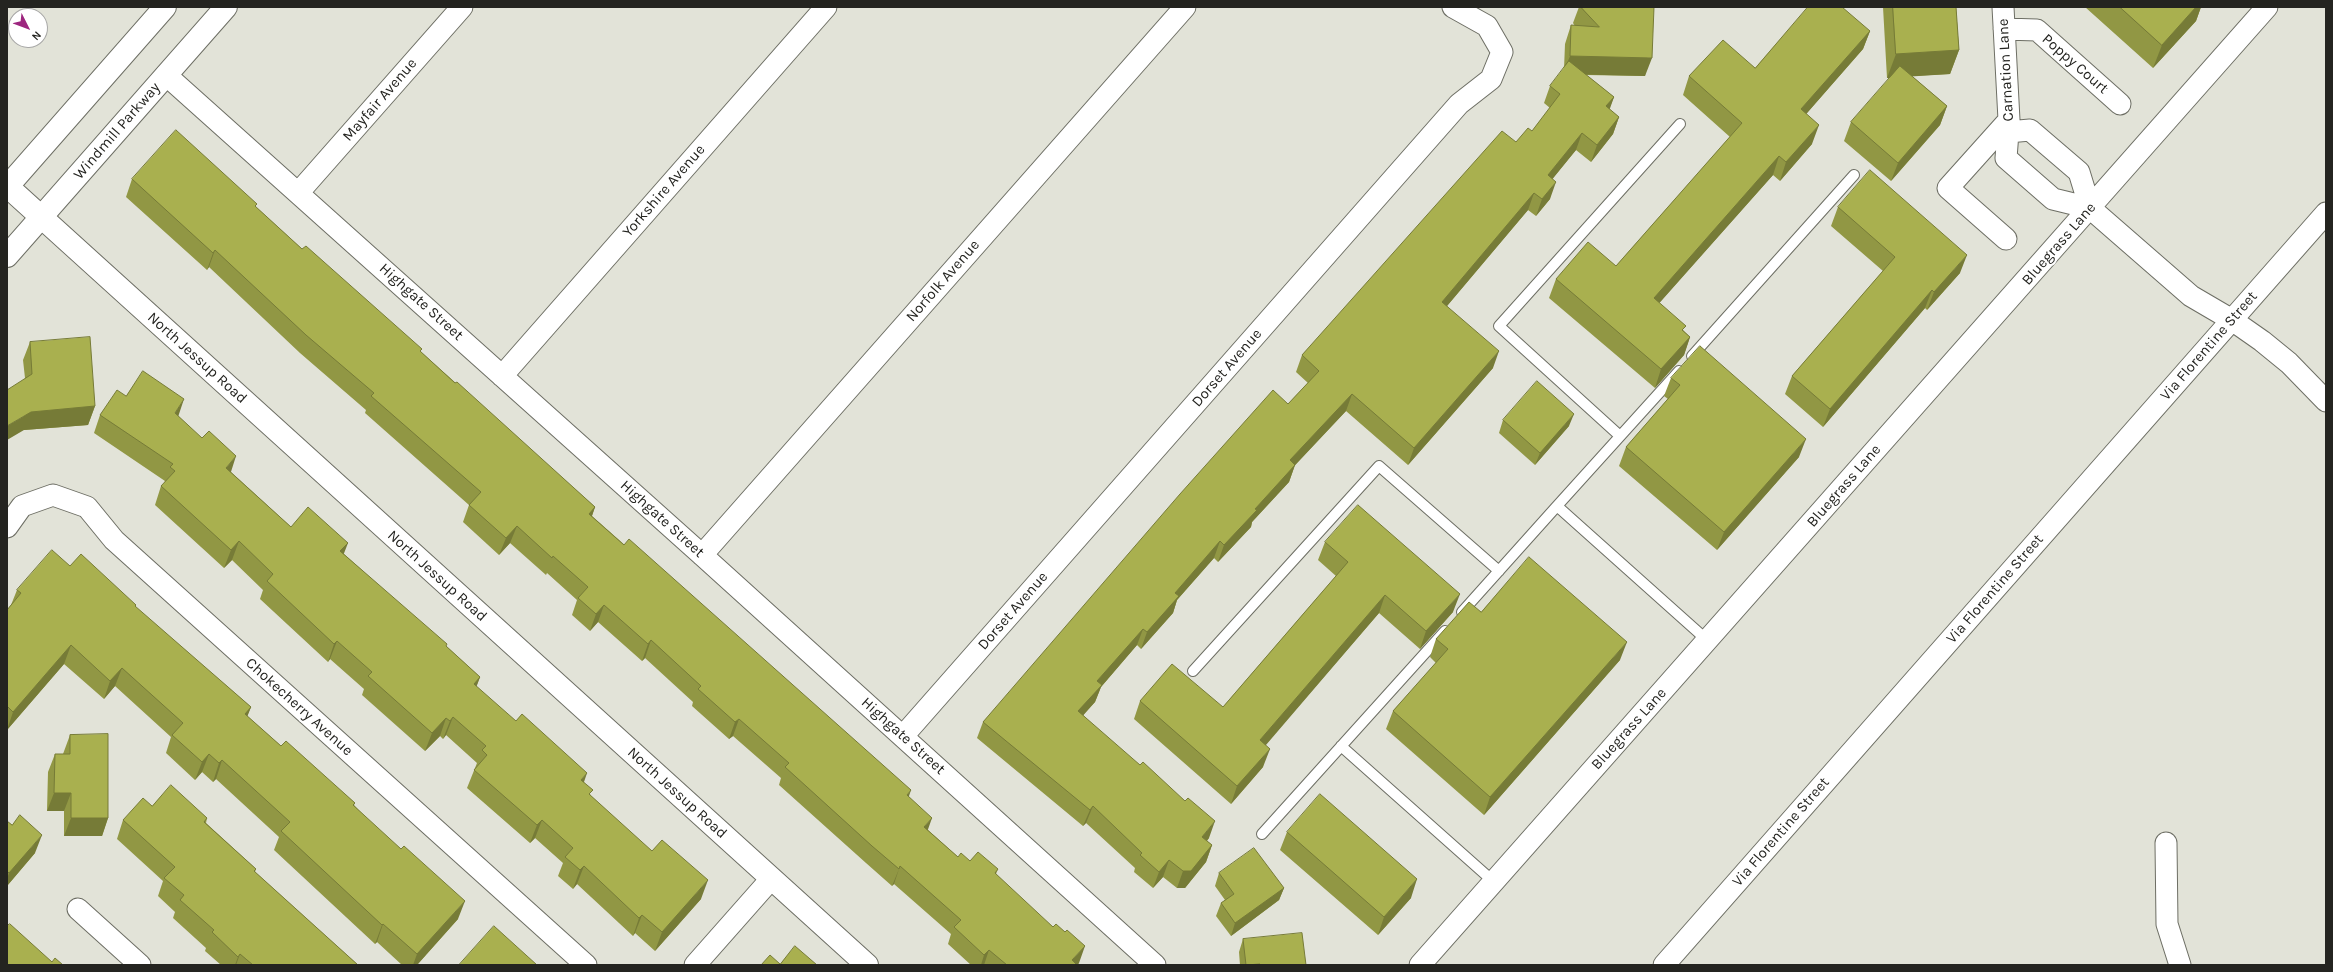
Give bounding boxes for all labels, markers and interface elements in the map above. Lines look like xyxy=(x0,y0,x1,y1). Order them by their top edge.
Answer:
north arrow xyxy=(8,8,48,48)
street label: Carnation Lane xyxy=(1994,18,2018,122)
text: N xyxy=(29,28,44,43)
street label: Poppy Court xyxy=(2038,30,2112,98)
street label: Mayfair Avenue xyxy=(339,55,421,145)
street label: Windmill Parkway xyxy=(70,79,164,183)
street label: Yorkshire Avenue xyxy=(619,141,709,241)
street label: Bluegrass Lane xyxy=(2018,199,2100,289)
street label: Norfolk Avenue xyxy=(902,236,984,326)
street label: Highgate Street xyxy=(375,260,467,344)
street label: Via Florentine Street xyxy=(2157,288,2261,404)
street label: North Jessup Road xyxy=(144,309,250,407)
street label: Dorset Avenue xyxy=(1188,325,1266,411)
street label: Bluegrass Lane xyxy=(1803,441,1885,531)
street label: Highgate Street xyxy=(616,477,708,561)
street label: North Jessup Road xyxy=(384,527,490,625)
street label: Via Florentine Street xyxy=(1943,531,2047,647)
street label: Dorset Avenue xyxy=(974,568,1052,654)
street label: Chokecherry Avenue xyxy=(242,654,356,760)
street label: Bluegrass Lane xyxy=(1588,684,1670,774)
street label: Highgate Street xyxy=(857,694,949,778)
street label: North Jessup Road xyxy=(624,744,730,842)
street label: Via Florentine Street xyxy=(1729,774,1833,890)

